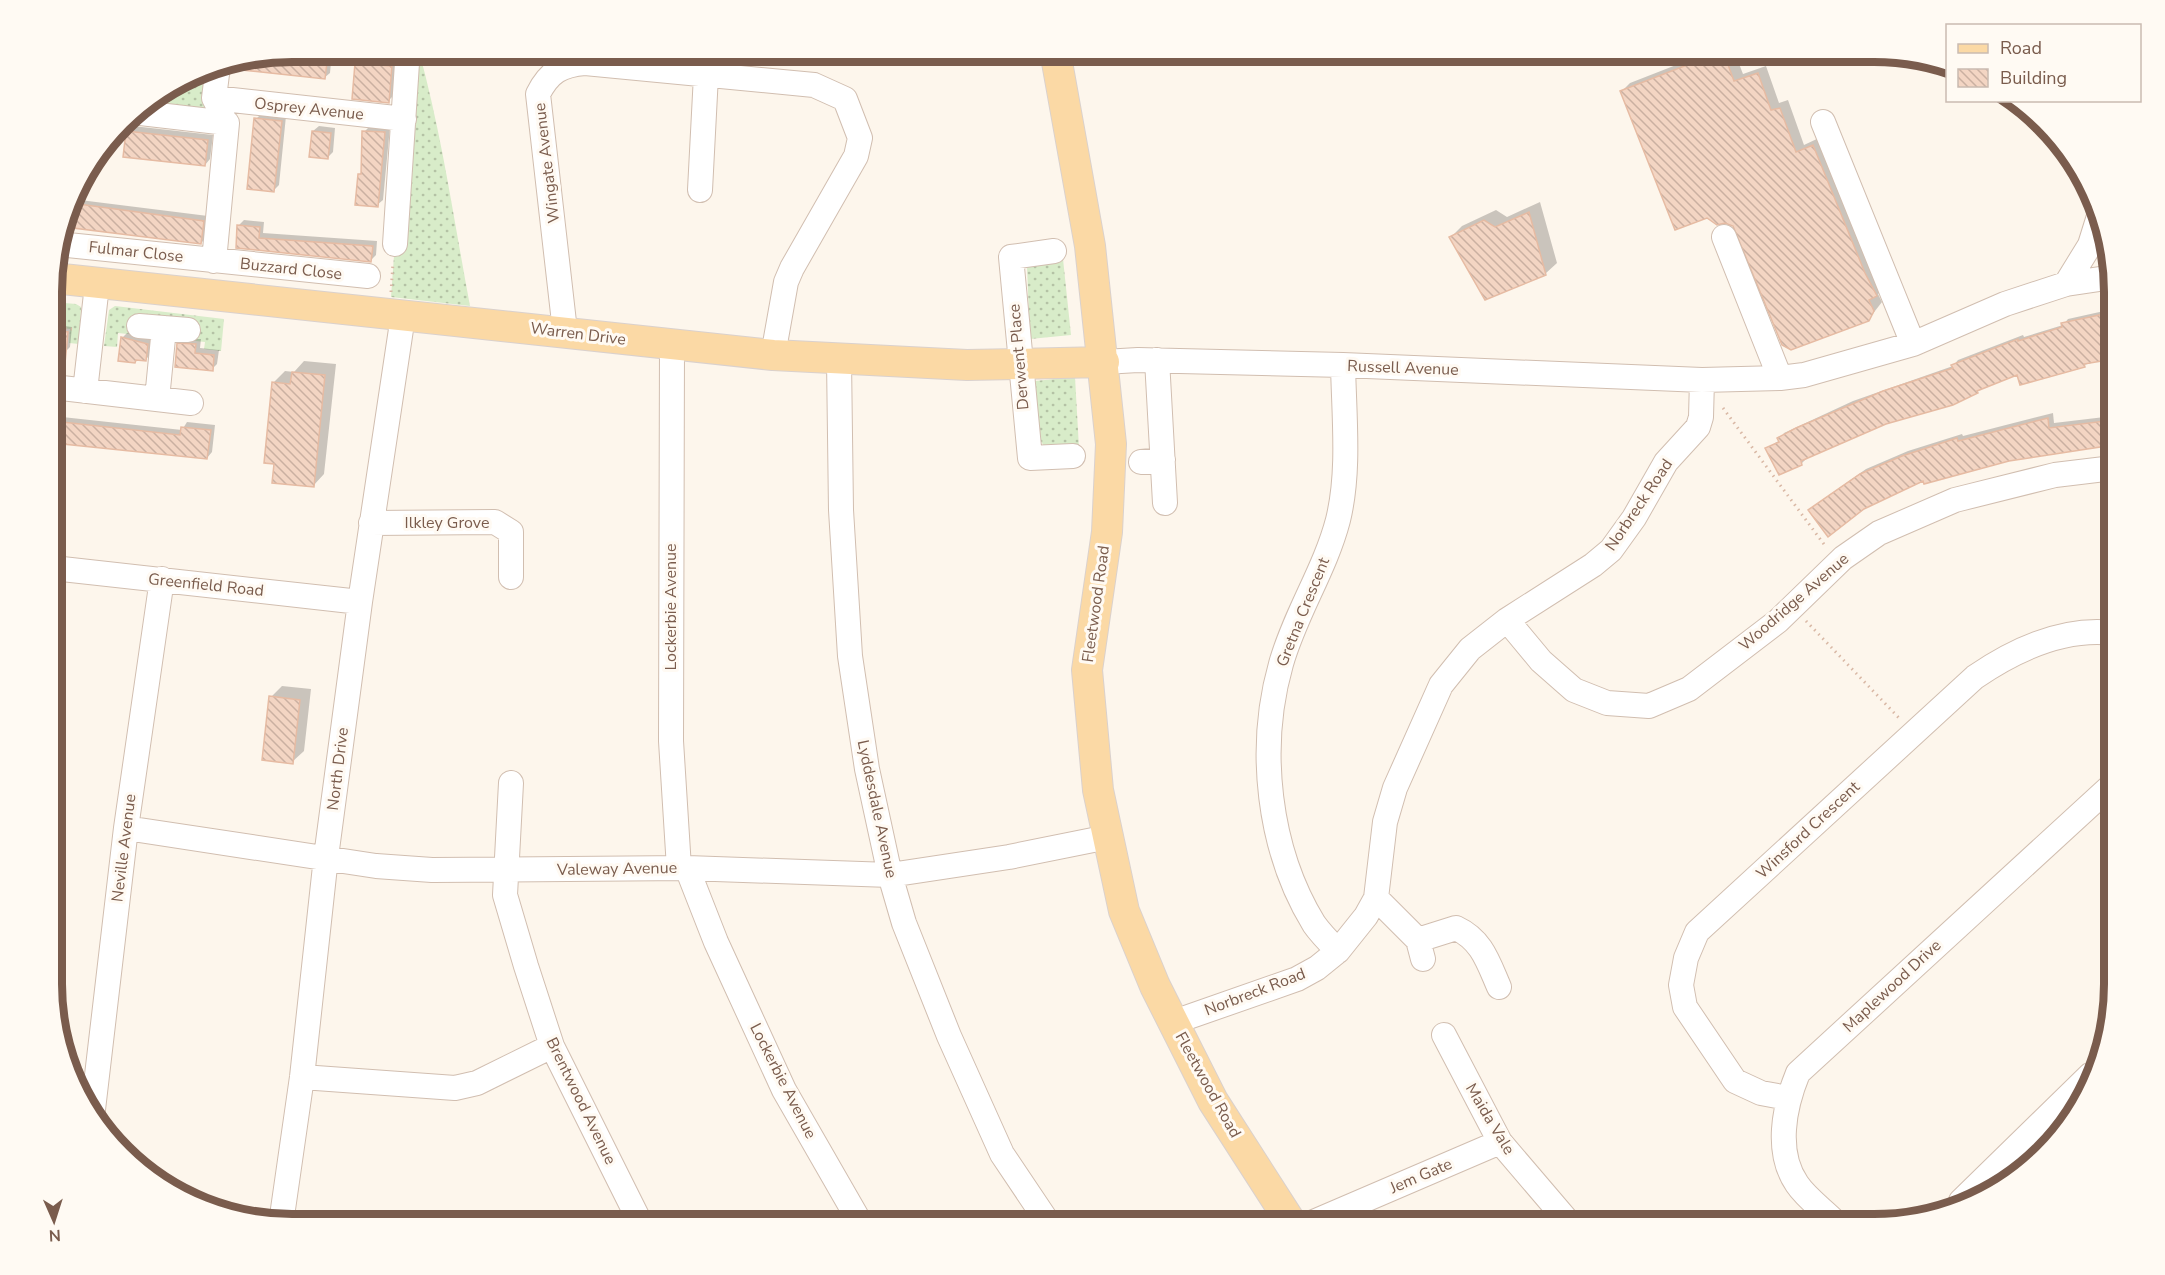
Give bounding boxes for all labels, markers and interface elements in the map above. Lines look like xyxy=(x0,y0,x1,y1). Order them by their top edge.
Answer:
legend xyxy=(1946,24,2141,102)
text: Road xyxy=(2000,36,2042,60)
text: Building xyxy=(2000,66,2067,90)
street label: Osprey Avenue xyxy=(253,92,365,126)
street label: Wingate Avenue xyxy=(529,102,565,224)
street label: Fulmar Close xyxy=(88,236,184,268)
street label: Buzzard Close xyxy=(239,253,343,285)
street label: Derwent Place xyxy=(1003,303,1035,411)
street label: Warren Drive xyxy=(529,317,627,351)
street label: Russell Avenue xyxy=(1347,355,1459,381)
street label: Norbreck Road xyxy=(1600,455,1678,555)
street label: Ilkley Grove xyxy=(405,512,489,534)
street label: Lockerbie Avenue xyxy=(660,543,682,671)
street label: Fleetwood Road xyxy=(1077,544,1115,664)
street label: Woodridge Avenue xyxy=(1734,548,1854,656)
street label: Gretna Crescent xyxy=(1271,554,1335,670)
street label: Greenfield Road xyxy=(147,568,265,602)
street label: North Drive xyxy=(322,726,354,812)
street label: Lyddesdale Avenue xyxy=(852,738,902,880)
street label: Winsford Crescent xyxy=(1751,776,1865,884)
street label: Neville Avenue xyxy=(106,793,142,903)
street label: Valeway Avenue xyxy=(556,857,677,881)
street label: Maplewood Drive xyxy=(1838,935,1946,1037)
street label: Norbreck Road xyxy=(1201,963,1309,1021)
street label: Lockerbie Avenue xyxy=(744,1019,822,1143)
street label: Fleetwood Road xyxy=(1170,1028,1246,1142)
street label: Brentwood Avenue xyxy=(541,1034,621,1168)
street label: Maida Vale xyxy=(1460,1079,1520,1159)
street label: Jem Gate xyxy=(1386,1153,1456,1199)
north arrow xyxy=(24,1191,84,1251)
text: N xyxy=(48,1224,61,1246)

